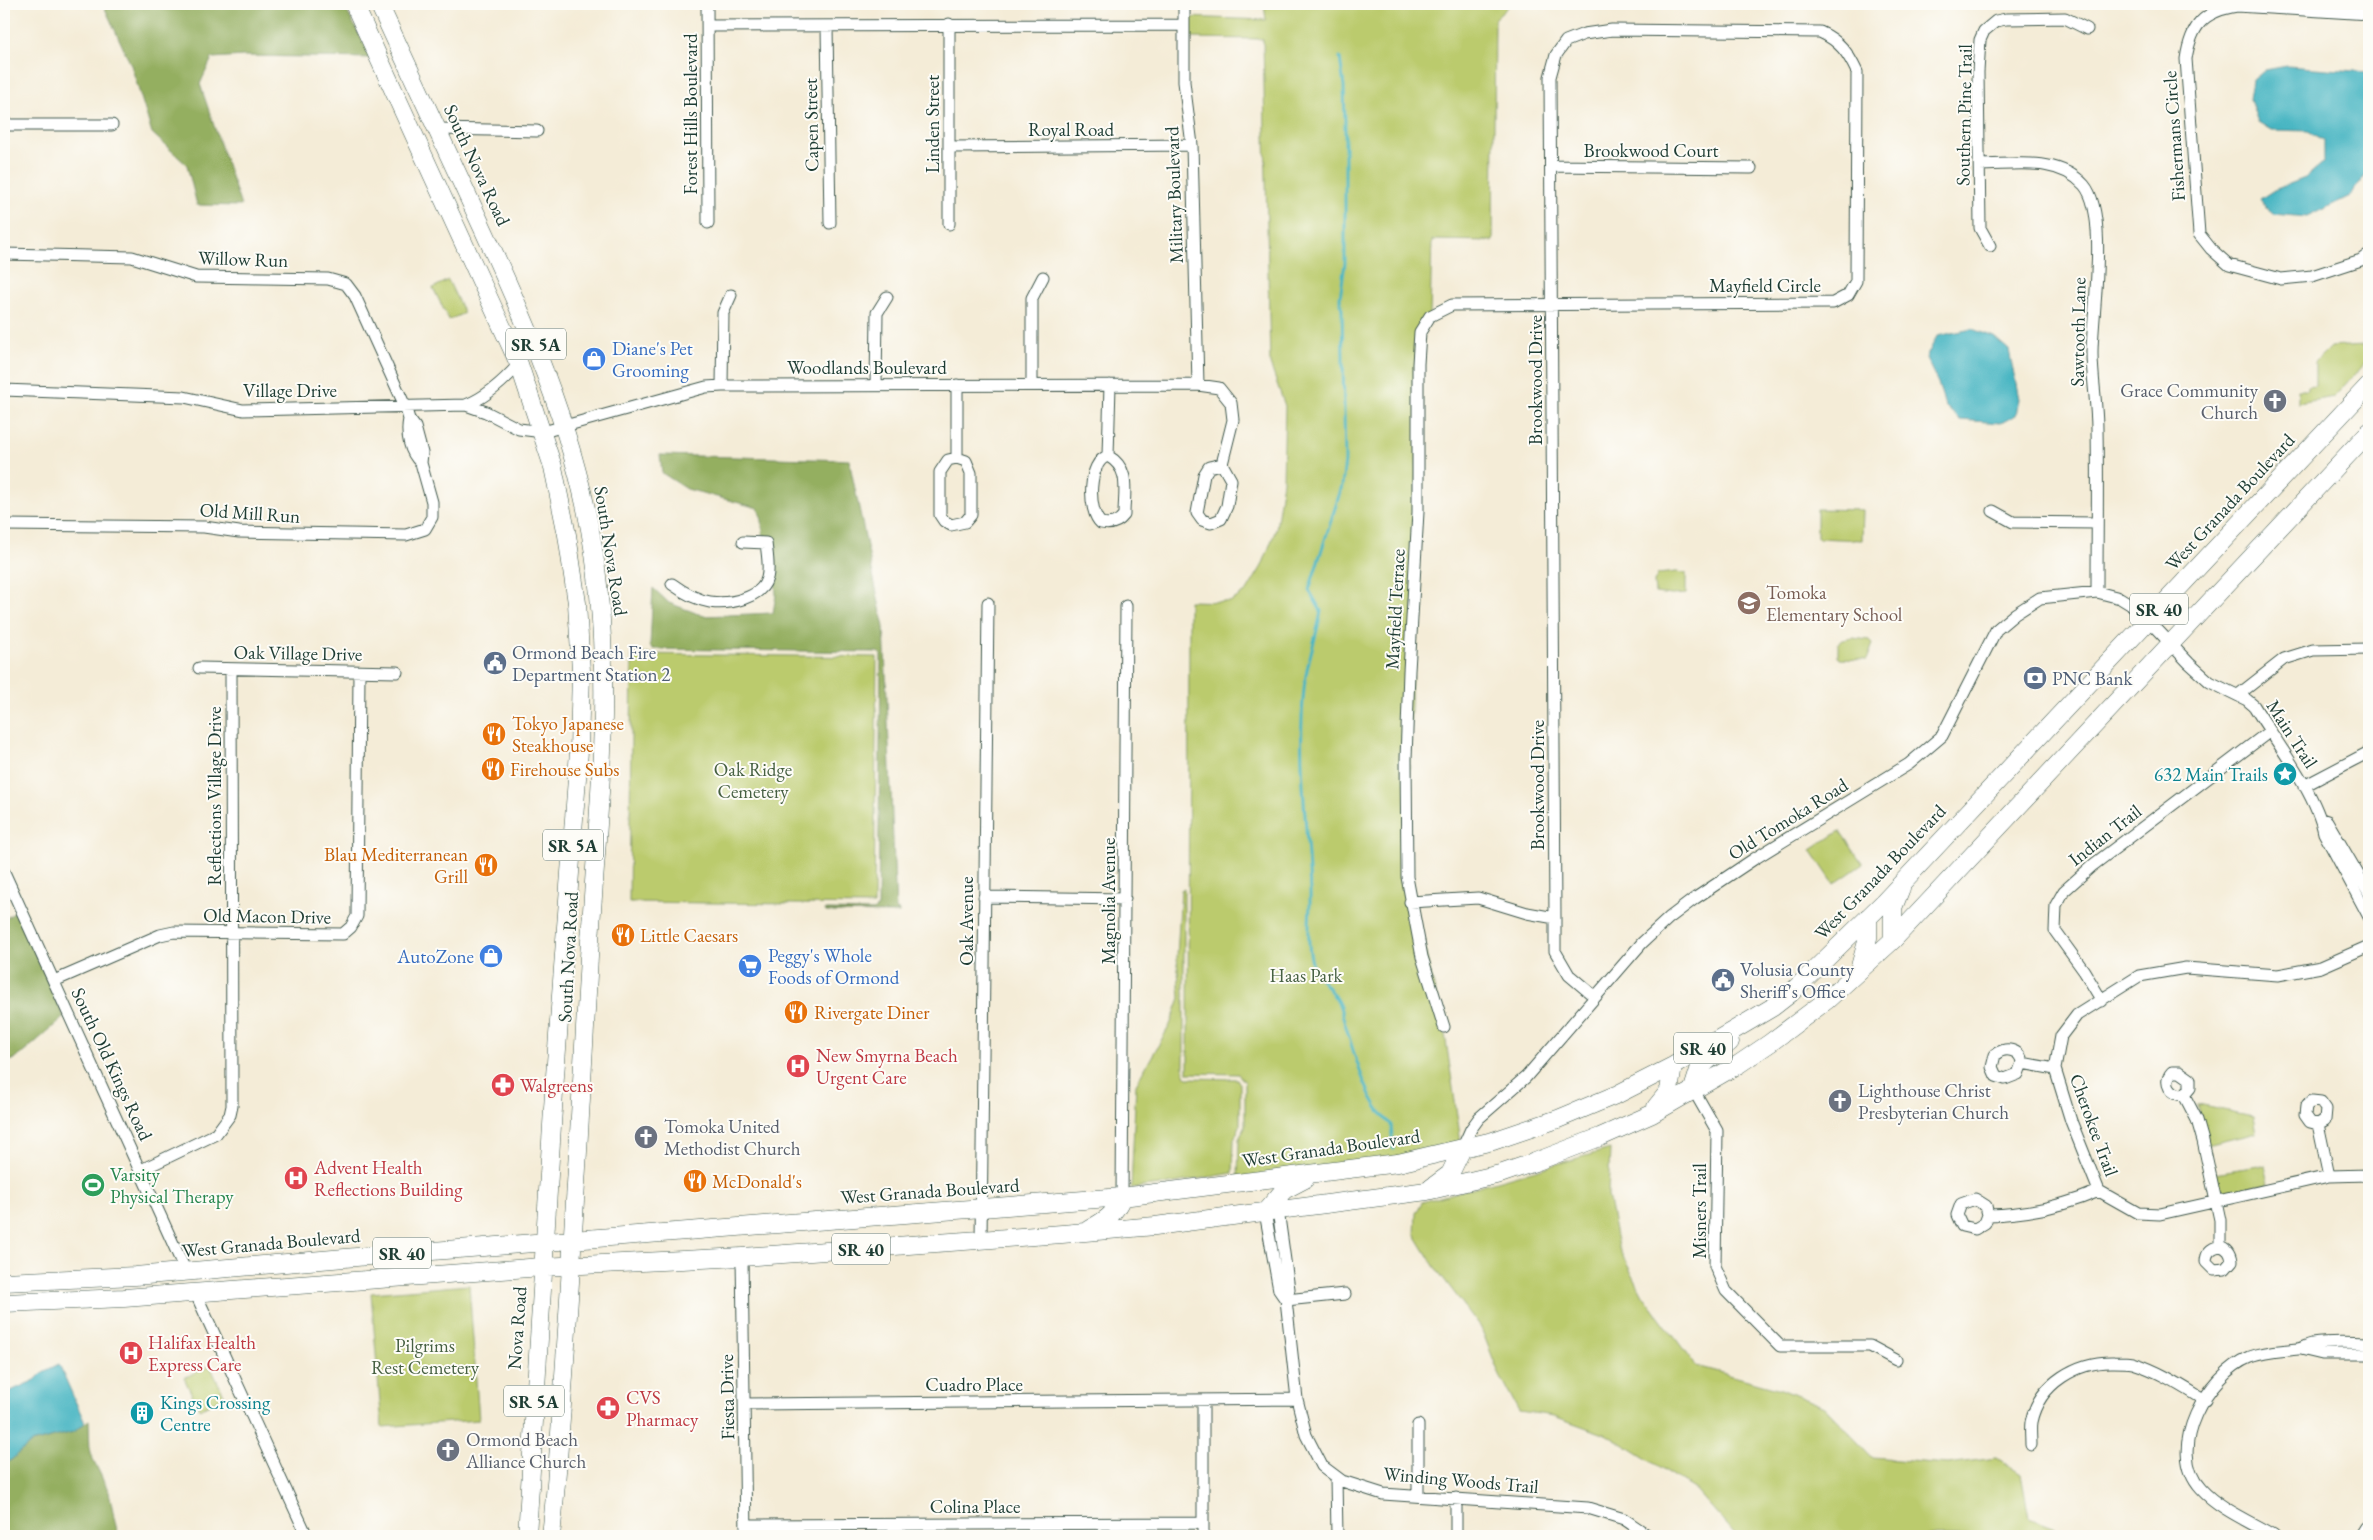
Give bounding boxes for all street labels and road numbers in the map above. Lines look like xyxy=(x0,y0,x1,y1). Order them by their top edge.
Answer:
street label: Forest Hills Boulevard xyxy=(678,33,703,195)
street label: Southern Pine Trail xyxy=(1950,43,1978,186)
street label: Fishermans Circle xyxy=(2157,70,2191,202)
street label: Linden Street xyxy=(920,75,945,173)
street label: Capen Street xyxy=(798,78,824,172)
street label: South Nova Road xyxy=(438,100,516,230)
street label: Royal Road xyxy=(1028,117,1114,142)
street label: Military Boulevard xyxy=(1159,126,1189,264)
street label: Brookwood Court xyxy=(1584,138,1718,163)
street label: Willow Run xyxy=(197,245,289,273)
street label: Mayfield Circle xyxy=(1709,273,1821,298)
street label: Sawtooth Lane xyxy=(2065,277,2091,387)
street label: Brookwood Drive xyxy=(1523,315,1548,445)
road number: SR 5A xyxy=(506,328,566,359)
street label: Woodlands Boulevard xyxy=(787,355,947,380)
street label: Village Drive xyxy=(243,378,337,403)
street label: West Granada Boulevard xyxy=(2160,428,2301,576)
street label: South Nova Road xyxy=(588,484,634,618)
street label: Old Mill Run xyxy=(199,497,301,529)
street label: Mayfield Terrace xyxy=(1379,548,1411,670)
road number: SR 40 xyxy=(2130,594,2188,624)
street label: Oak Village Drive xyxy=(233,639,363,667)
street label: Main Trail xyxy=(2261,695,2324,773)
street label: Reflections Village Drive xyxy=(202,706,227,886)
street label: Brookwood Drive xyxy=(1525,720,1550,850)
street label: Old Tomoka Road xyxy=(1723,772,1853,866)
street label: Indian Trail xyxy=(2063,798,2147,871)
street label: West Granada Boulevard xyxy=(1809,799,1952,945)
road number: SR 5A xyxy=(543,830,603,860)
street label: Magnolia Avenue xyxy=(1096,838,1121,964)
street label: Oak Avenue xyxy=(954,876,979,966)
street label: South Nova Road xyxy=(552,890,584,1023)
street label: Old Macon Drive xyxy=(203,902,331,930)
street label: South Old Kings Road xyxy=(66,984,159,1145)
road number: SR 40 xyxy=(1674,1032,1732,1064)
street label: Cherokee Trail xyxy=(2064,1070,2124,1180)
street label: West Granada Boulevard xyxy=(1240,1123,1422,1173)
street label: Misners Trail xyxy=(1687,1163,1712,1259)
street label: West Granada Boulevard xyxy=(840,1172,1021,1210)
street label: West Granada Boulevard xyxy=(181,1223,362,1263)
road number: SR 40 xyxy=(832,1234,890,1264)
road number: SR 40 xyxy=(373,1238,431,1268)
street label: Nova Road xyxy=(502,1285,532,1370)
street label: Fiesta Drive xyxy=(714,1354,740,1440)
street label: Cuadro Place xyxy=(925,1372,1023,1397)
road number: SR 5A xyxy=(504,1385,564,1416)
street label: Winding Woods Trail xyxy=(1382,1461,1540,1499)
street label: Colina Place xyxy=(930,1494,1020,1519)

